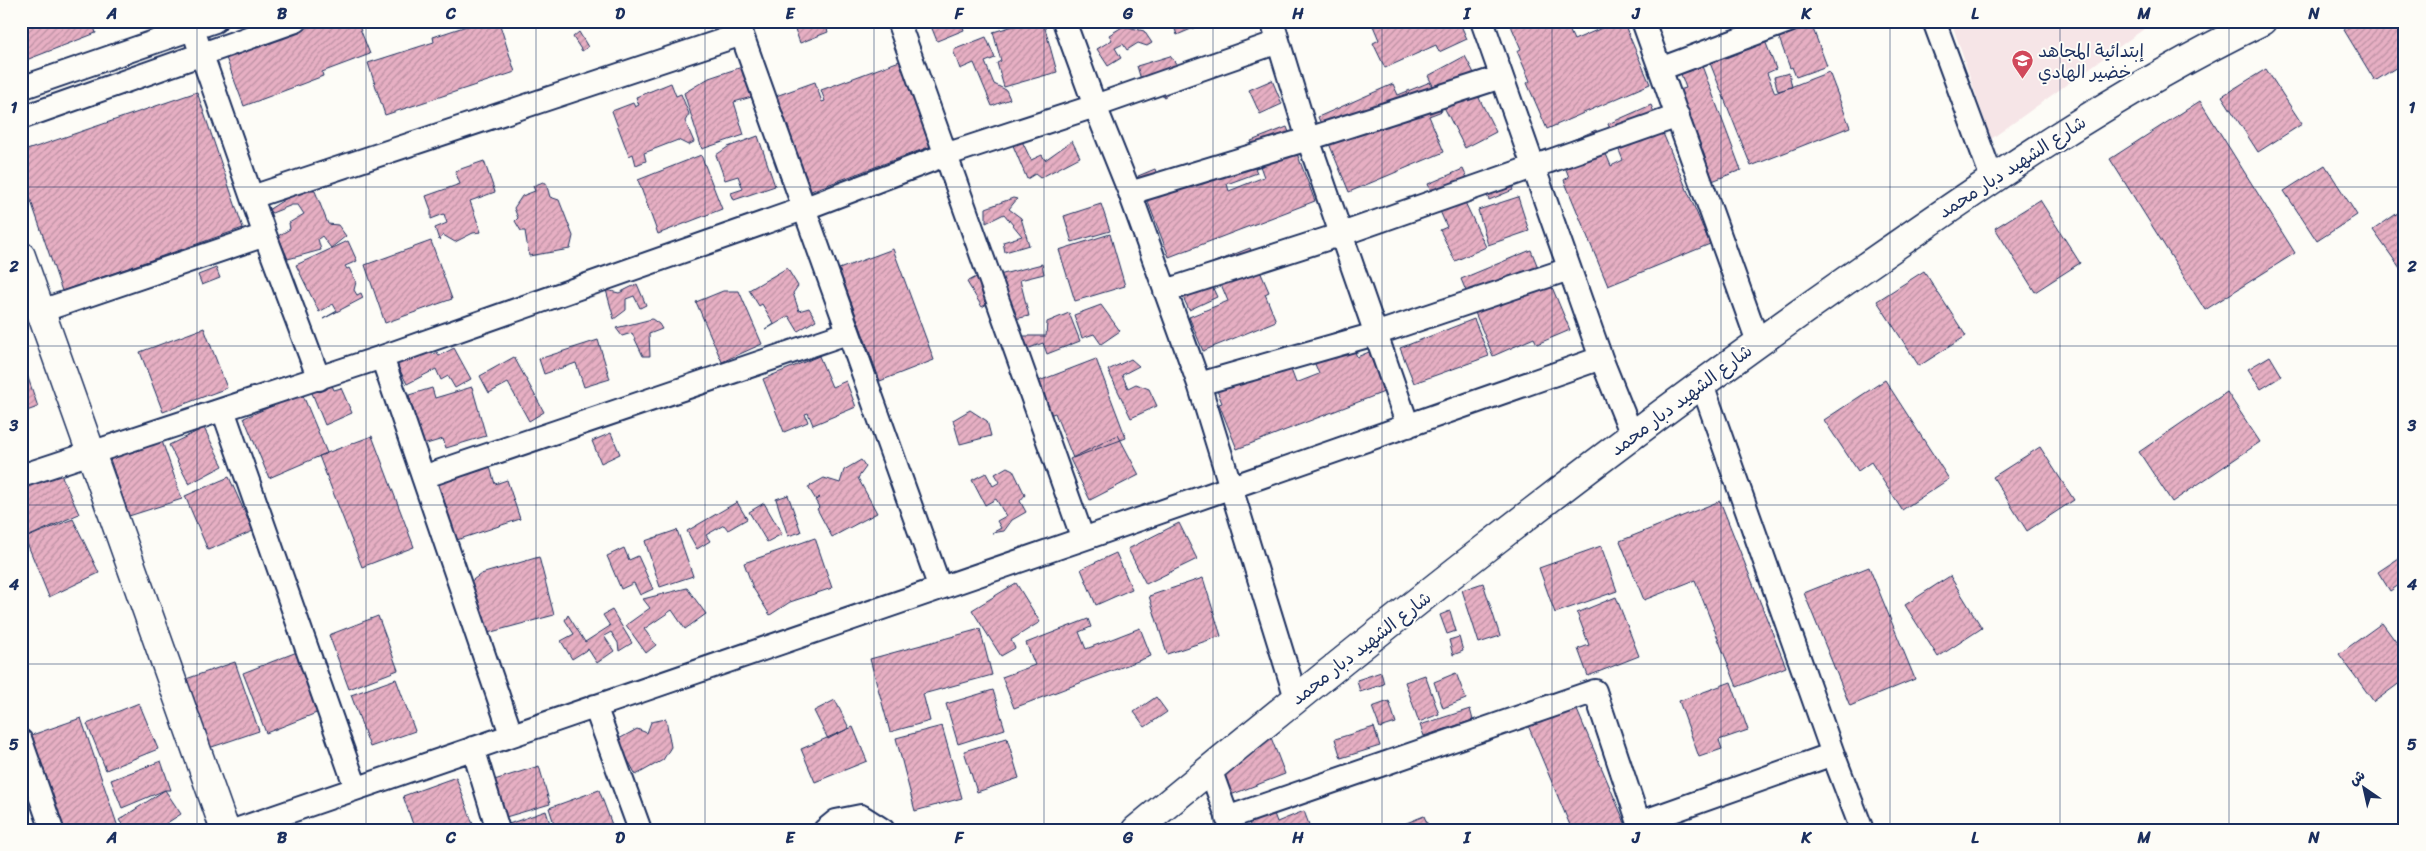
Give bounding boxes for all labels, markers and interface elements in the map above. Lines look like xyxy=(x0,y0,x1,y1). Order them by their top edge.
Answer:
text: A xyxy=(106,0,117,28)
text: B xyxy=(277,0,288,28)
text: C xyxy=(445,0,457,28)
text: D xyxy=(615,0,625,28)
text: E xyxy=(786,0,796,28)
text: F xyxy=(954,0,965,28)
text: G xyxy=(1122,0,1134,28)
text: H xyxy=(1291,0,1304,28)
text: I xyxy=(1463,0,1472,28)
text: J xyxy=(1631,0,1641,28)
text: K xyxy=(1800,0,1812,28)
text: L xyxy=(1971,0,1979,28)
text: M xyxy=(2136,0,2151,28)
text: N xyxy=(2307,0,2320,28)
place label: إبتدائية المجاهد خضير الهادي xyxy=(2038,35,2144,88)
school or university icon: إبتدائية المجاهد خضير الهادي xyxy=(2010,49,2034,80)
text: 1 xyxy=(11,93,18,122)
text: 1 xyxy=(2409,93,2416,122)
street label: شارع الشهيد دبار محمد xyxy=(1931,107,2093,227)
text: 2 xyxy=(8,252,19,281)
text: 2 xyxy=(2406,252,2417,281)
street label: شارع الشهيد دبار محمد xyxy=(1603,335,1759,465)
text: 3 xyxy=(9,411,19,440)
text: 3 xyxy=(2407,411,2417,440)
text: 4 xyxy=(8,570,19,599)
text: 4 xyxy=(2406,570,2417,599)
street label: شارع الشهيد دبار محمد xyxy=(1283,582,1439,714)
text: 5 xyxy=(9,730,19,759)
text: 5 xyxy=(2407,730,2417,759)
text: ش xyxy=(2344,763,2370,792)
north arrow xyxy=(2338,764,2388,814)
text: A xyxy=(106,823,117,851)
text: B xyxy=(277,823,288,851)
text: C xyxy=(445,823,457,851)
text: D xyxy=(615,823,625,851)
text: E xyxy=(786,823,796,851)
text: F xyxy=(954,823,965,851)
text: G xyxy=(1122,823,1134,851)
text: H xyxy=(1291,823,1304,851)
text: I xyxy=(1463,823,1472,851)
text: J xyxy=(1631,823,1641,851)
text: K xyxy=(1800,823,1812,851)
text: L xyxy=(1971,823,1979,851)
text: M xyxy=(2136,823,2151,851)
text: N xyxy=(2307,823,2320,851)

